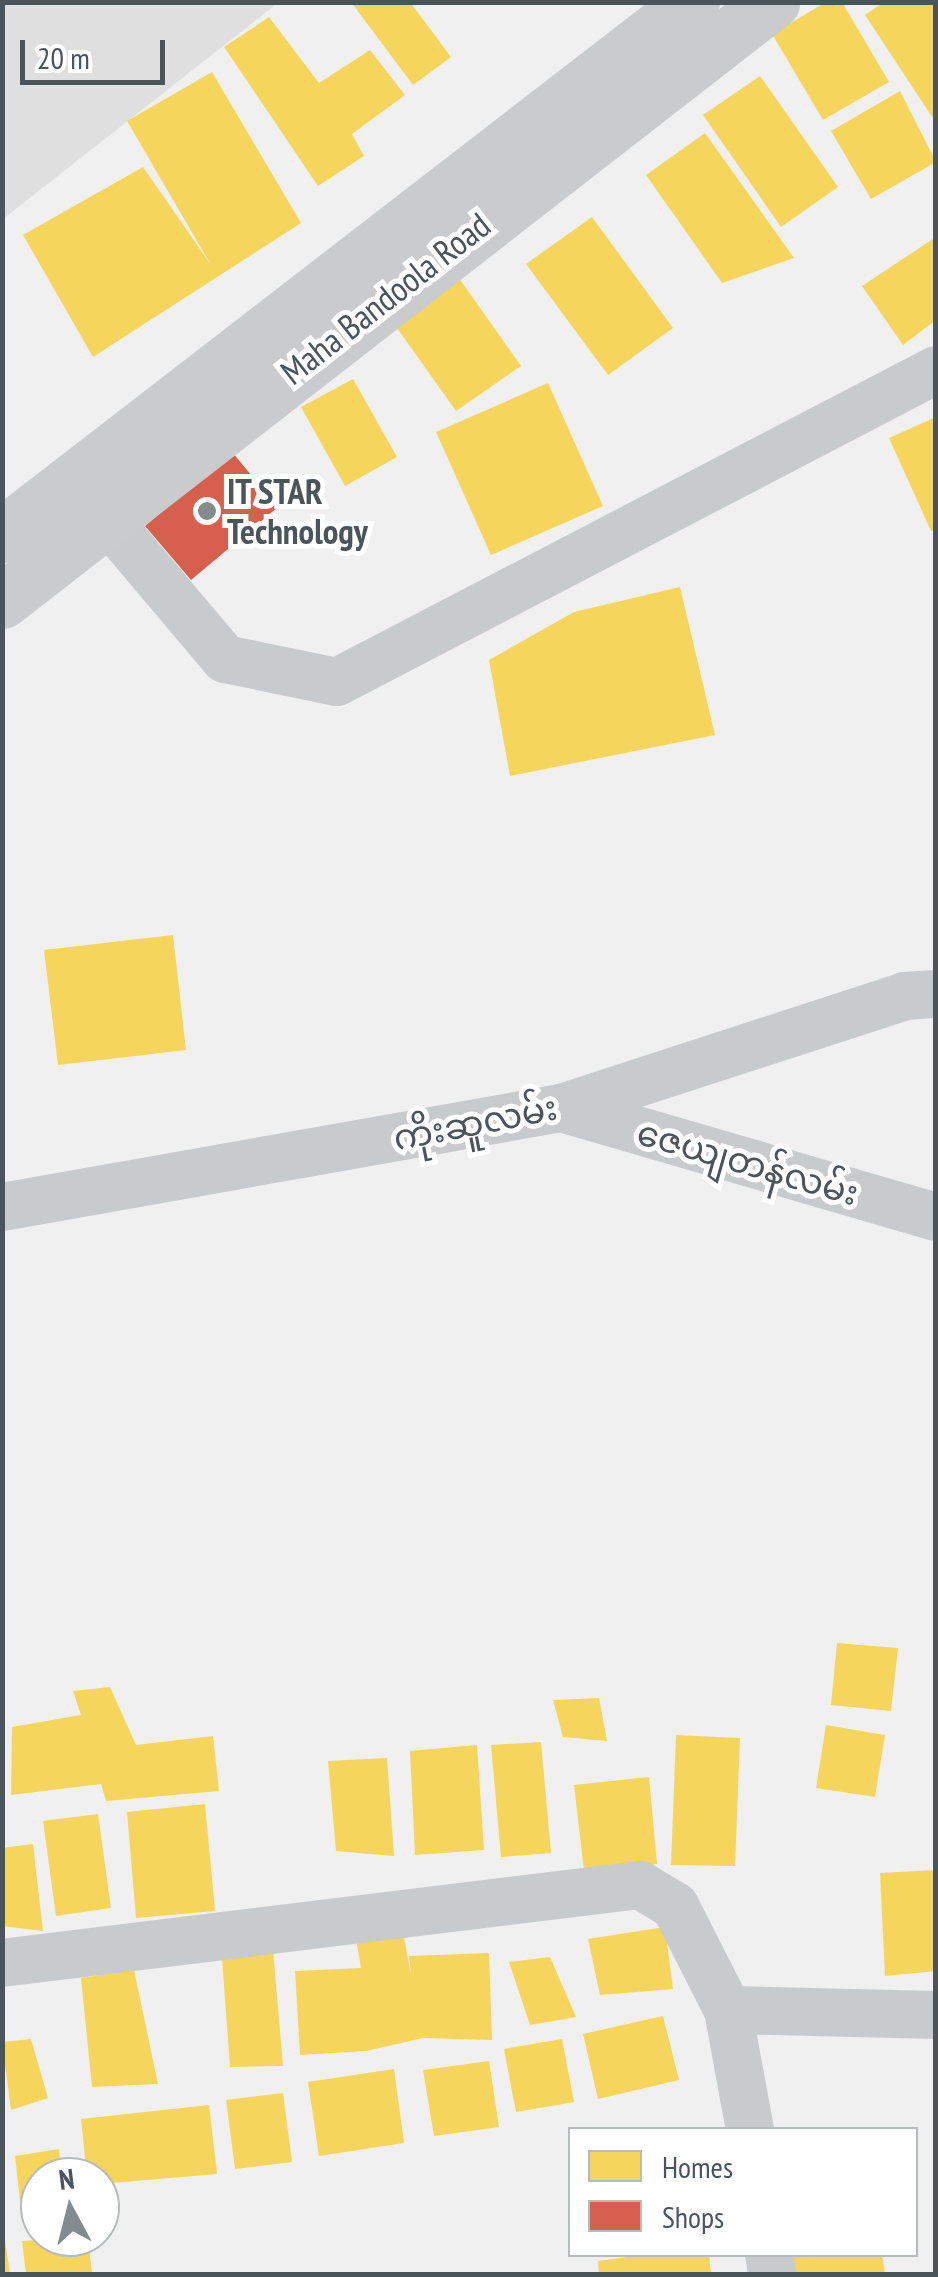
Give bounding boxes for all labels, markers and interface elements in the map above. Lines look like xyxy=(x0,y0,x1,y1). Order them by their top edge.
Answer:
scale bar xyxy=(25,20,170,82)
text: 20 m xyxy=(37,38,90,77)
street label: Maha Bandoola Road xyxy=(272,203,498,393)
place label: IT STAR Technology xyxy=(227,470,368,552)
marker: IT STAR Technology xyxy=(196,500,218,522)
street label: ကိုးဆူလမ်း xyxy=(389,1086,561,1158)
street label: ဇေယျတန်လမ်း xyxy=(632,1110,864,1214)
legend xyxy=(568,2127,918,2257)
text: Homes xyxy=(662,2147,733,2186)
north arrow xyxy=(20,2157,120,2257)
text: N xyxy=(57,2159,76,2198)
text: Shops xyxy=(662,2197,724,2236)

